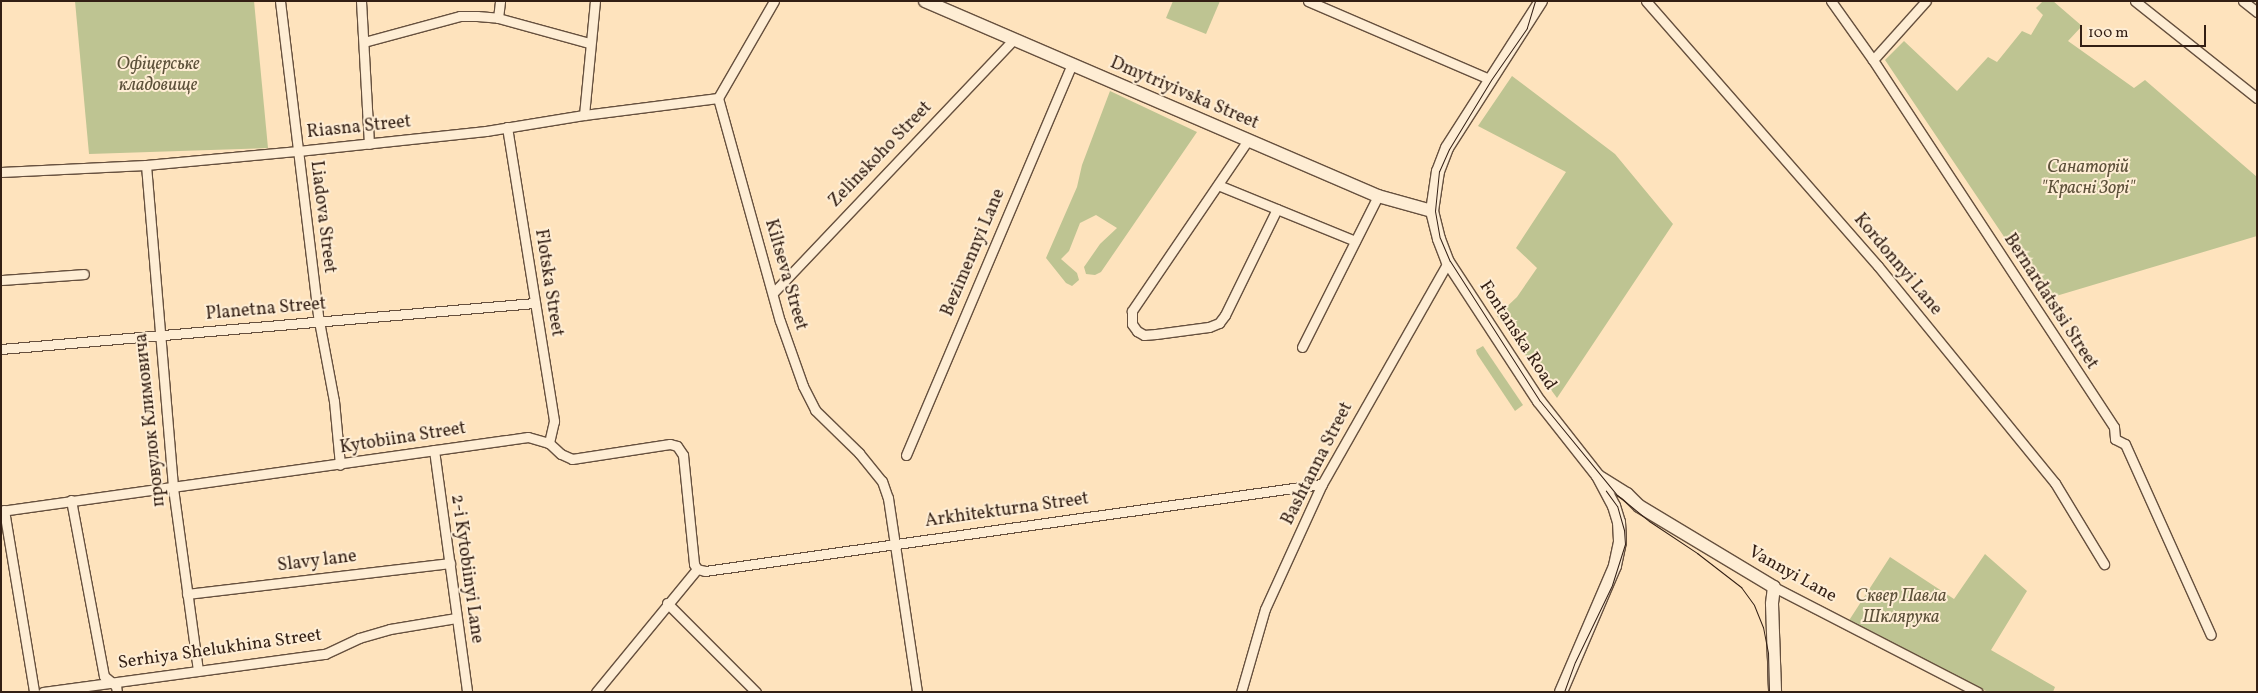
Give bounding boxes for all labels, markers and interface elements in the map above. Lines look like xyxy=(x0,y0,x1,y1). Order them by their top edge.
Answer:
scale bar xyxy=(2083,15,2209,47)
text: 100 m xyxy=(2088,23,2128,44)
street label: Dmytriyivska Street xyxy=(1106,53,1262,135)
park label: Офіцерське кладовище xyxy=(116,55,200,98)
street label: Zelinskoho Street xyxy=(825,97,937,213)
street label: Riasna Street xyxy=(306,112,412,144)
park label: Санаторій "Красні Зорі" xyxy=(2041,158,2135,200)
street label: Liadova Street xyxy=(304,159,340,275)
street label: Bezimennyi Lane xyxy=(937,186,1011,320)
street label: Kordonnyi Lane xyxy=(1848,210,1946,320)
street label: Kiltseva Street xyxy=(759,217,811,333)
street label: Flotska Street xyxy=(529,228,567,338)
street label: Bernardatstsi Street xyxy=(1998,230,2102,374)
street label: Fontanska Road xyxy=(1474,277,1560,395)
street label: Planetna Street xyxy=(205,294,327,326)
street label: провулок Климовича xyxy=(131,332,171,508)
street label: Bashtanna Street xyxy=(1278,399,1358,529)
street label: Kytobiina Street xyxy=(338,418,468,460)
street label: Arkhitekturna Street xyxy=(924,489,1090,533)
street label: 2-i Kytobiinyi Lane xyxy=(445,493,487,645)
street label: Vannyi Lane xyxy=(1744,542,1840,608)
street label: Slavy lane xyxy=(276,546,358,578)
park label: Сквер Павла Шклярука xyxy=(1856,587,1946,630)
street label: Serhiya Shelukhina Street xyxy=(117,625,323,675)

